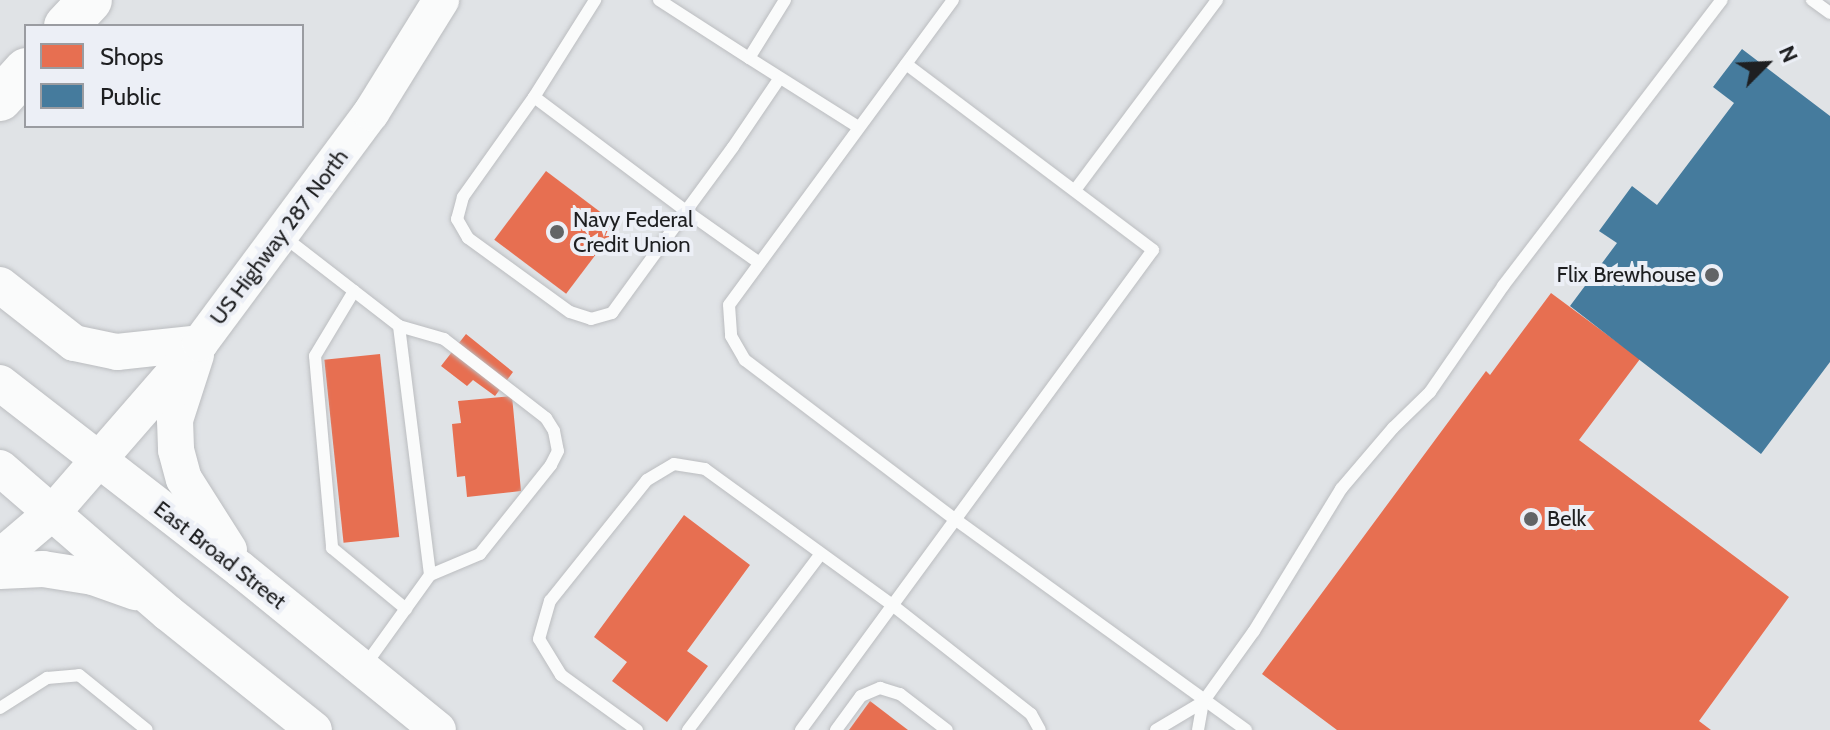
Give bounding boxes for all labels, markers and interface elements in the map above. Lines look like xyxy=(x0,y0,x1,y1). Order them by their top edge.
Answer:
legend xyxy=(24,24,304,128)
north arrow xyxy=(1726,24,1806,104)
text: N xyxy=(1773,41,1804,67)
text: Shops xyxy=(100,42,163,71)
text: Public xyxy=(100,82,161,111)
street label: US Highway 287 North xyxy=(204,144,354,330)
place label: Navy Federal Credit Union xyxy=(573,206,693,258)
marker: Navy Federal Credit Union xyxy=(548,223,566,241)
place label: Flix Brewhouse xyxy=(1556,262,1696,288)
marker: Flix Brewhouse xyxy=(1703,266,1721,284)
street label: East Broad Street xyxy=(149,495,291,615)
place label: Belk xyxy=(1547,506,1586,532)
marker: Belk xyxy=(1522,510,1540,528)

